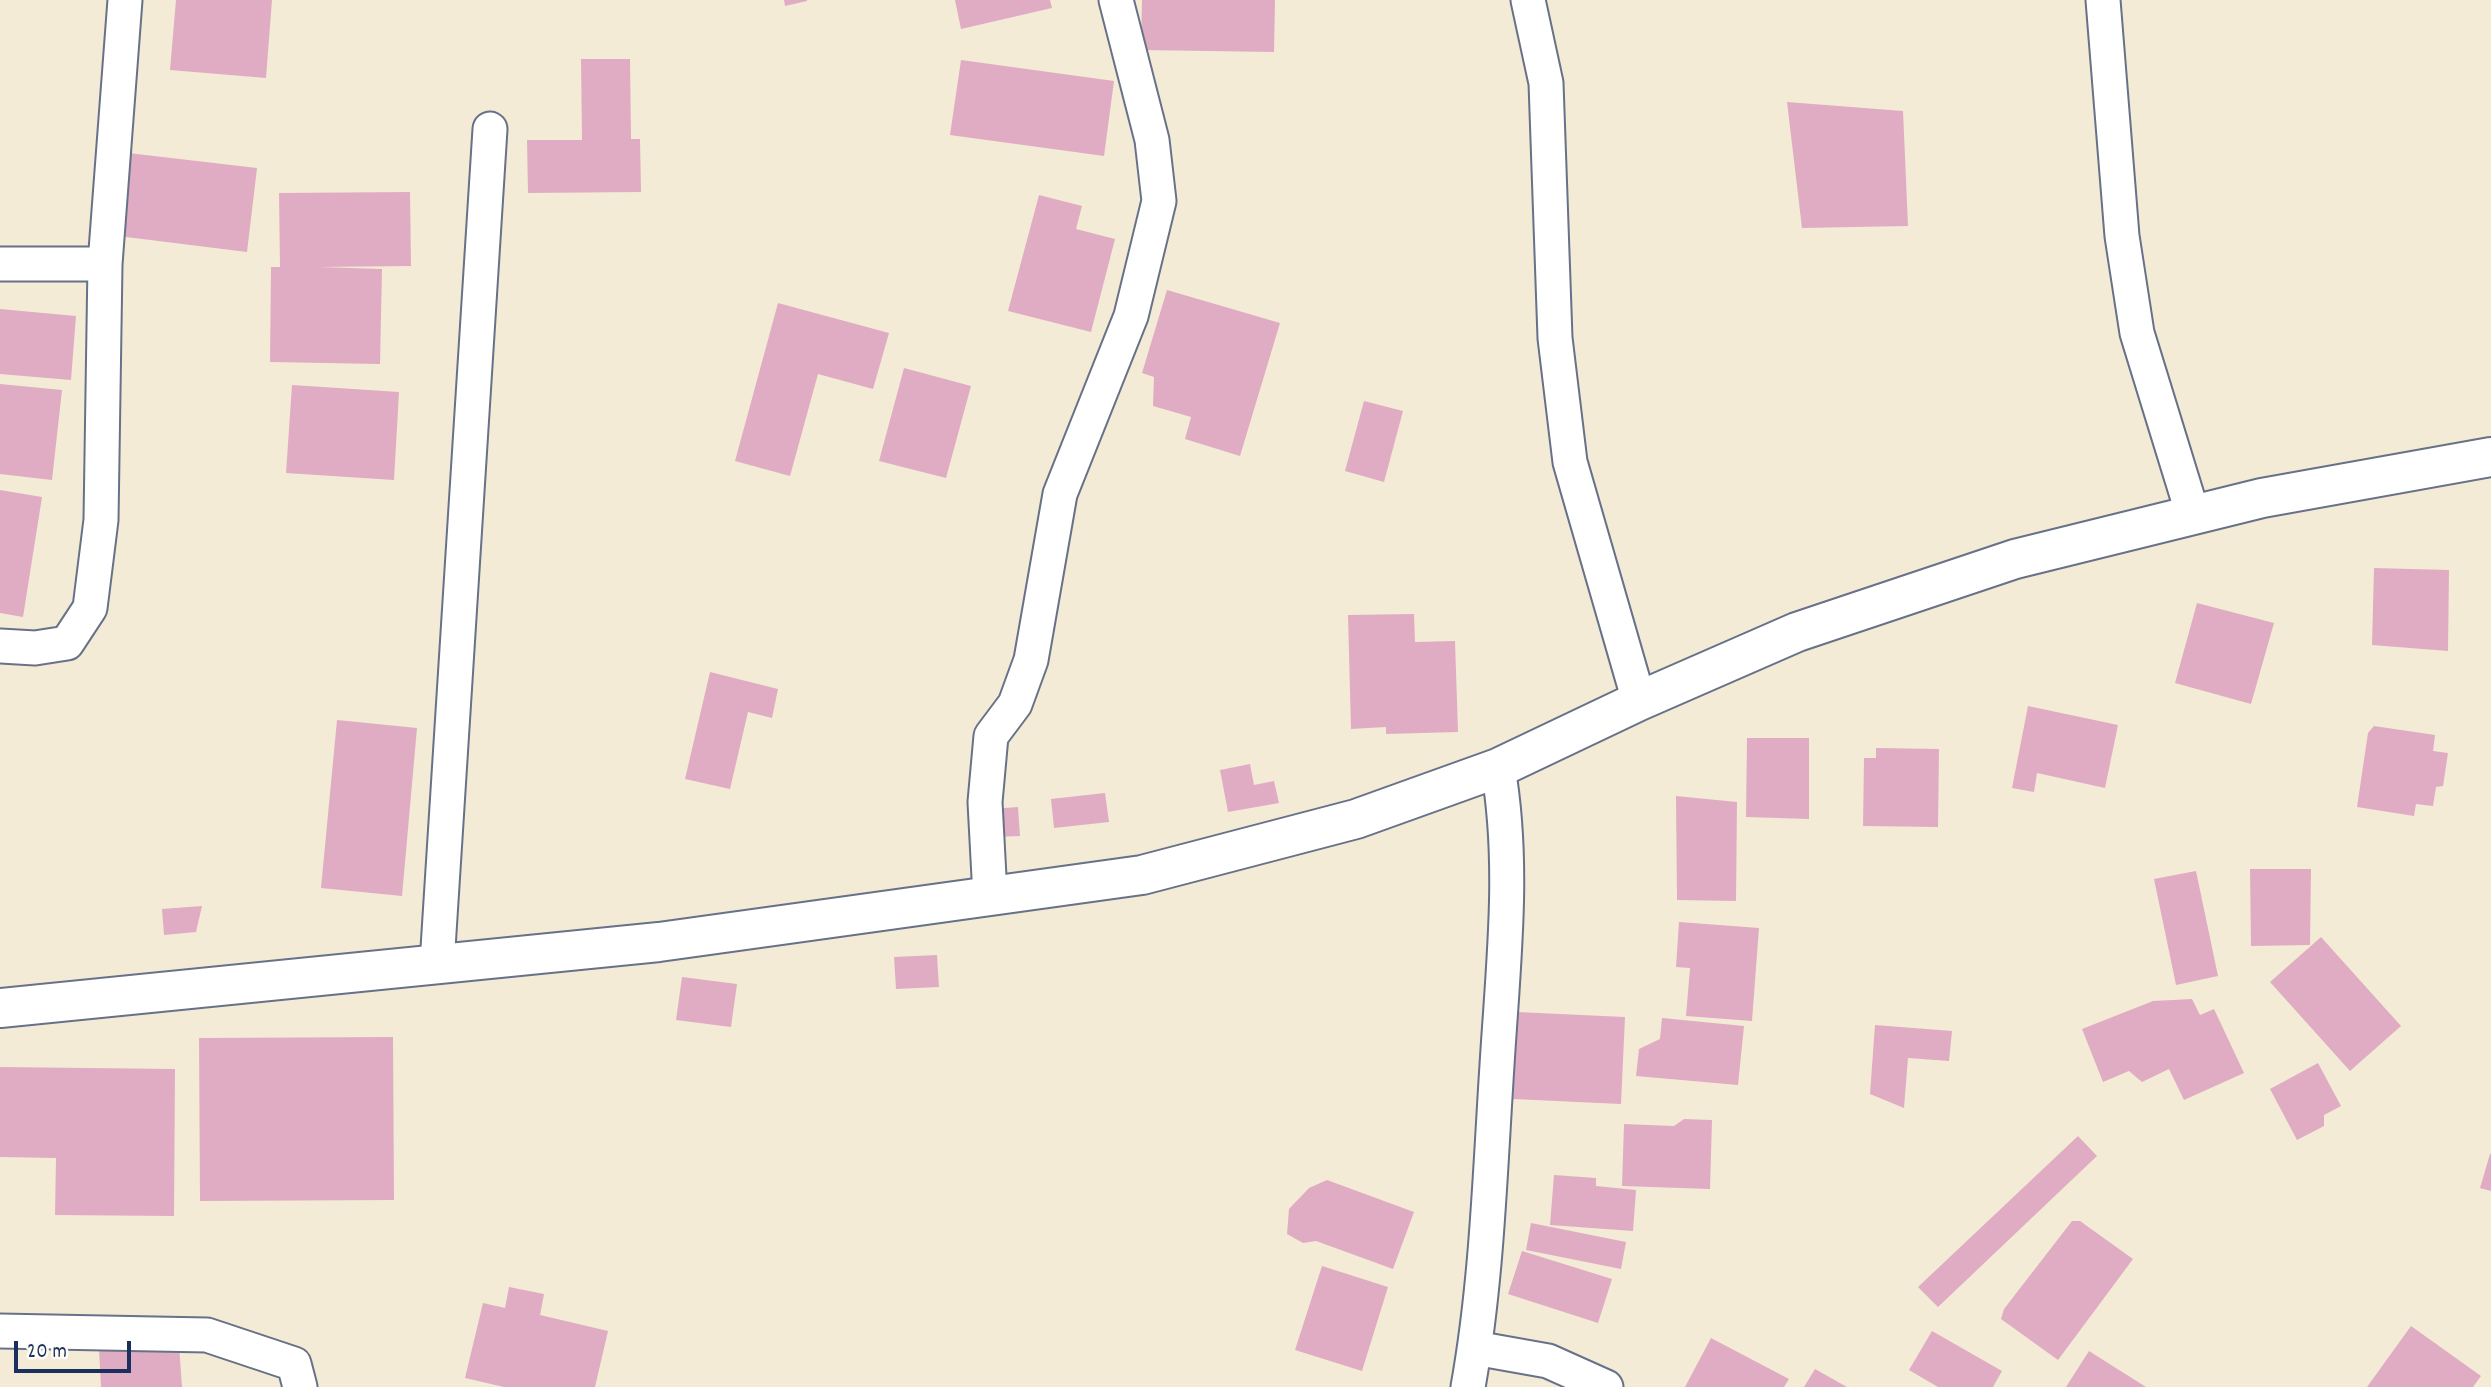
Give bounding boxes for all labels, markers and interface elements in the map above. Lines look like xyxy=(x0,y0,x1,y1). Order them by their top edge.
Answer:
scale bar xyxy=(18,1328,135,1372)
text: 20 m xyxy=(27,1338,67,1368)

